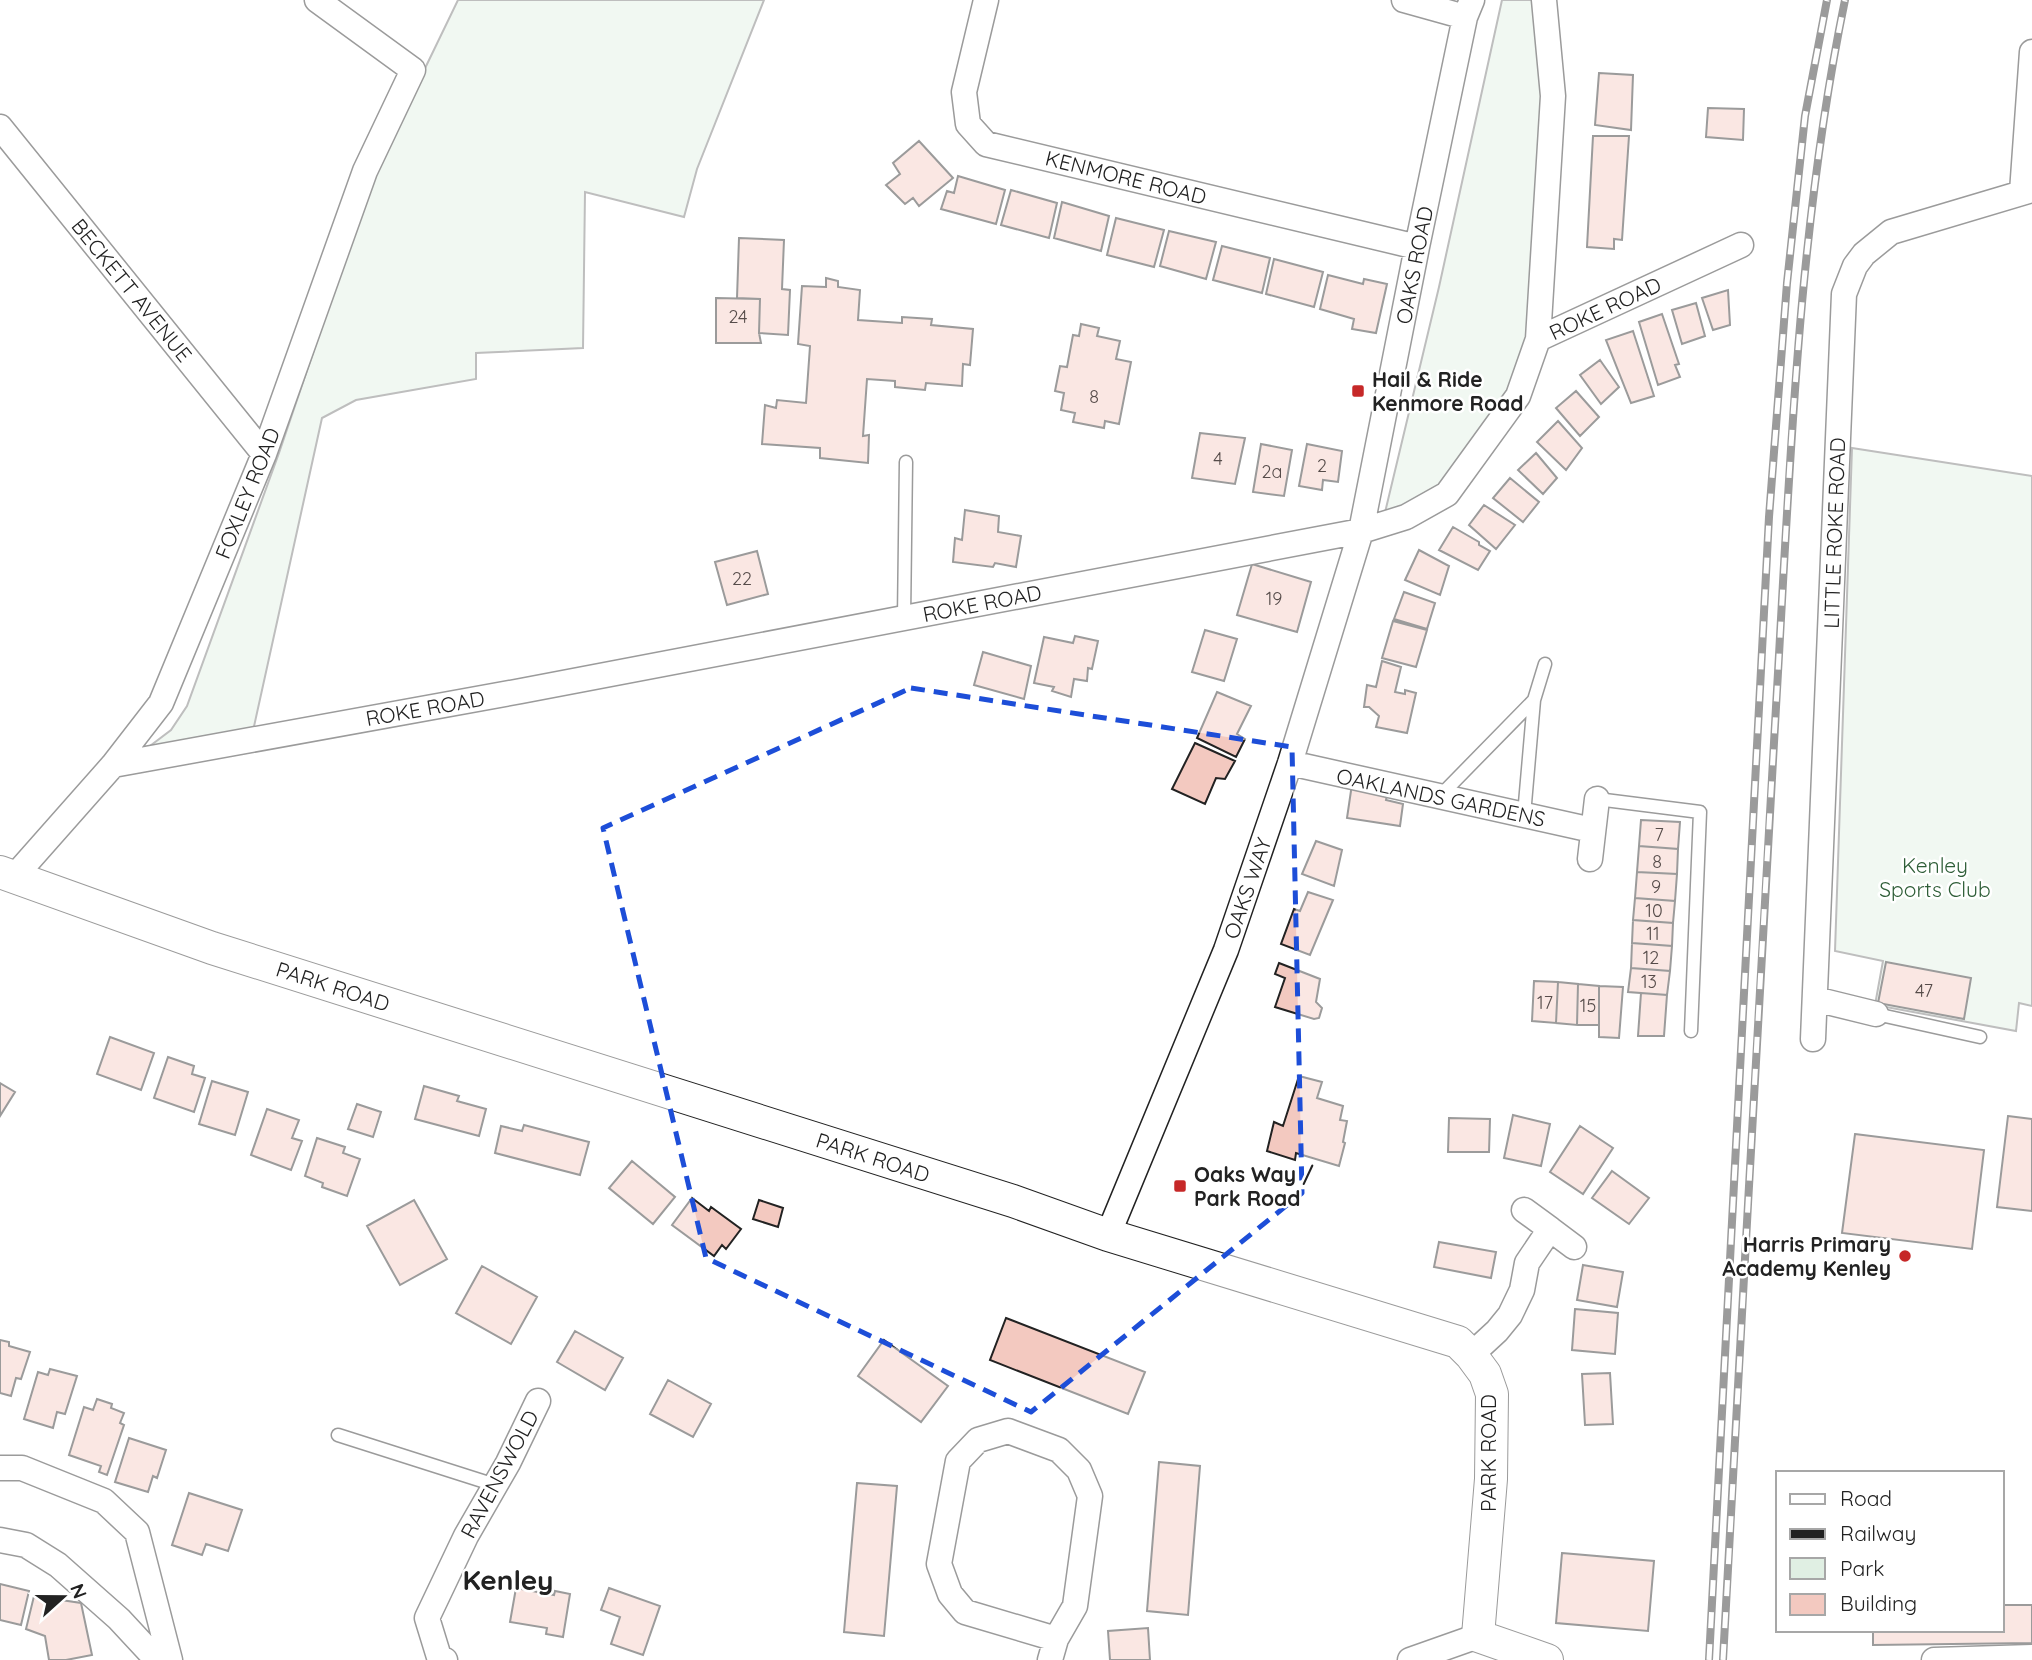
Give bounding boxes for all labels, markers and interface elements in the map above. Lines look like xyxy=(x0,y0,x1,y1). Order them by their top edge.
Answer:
street label: KENMORE ROAD xyxy=(1043,144,1209,210)
street label: OAKS ROAD xyxy=(1390,204,1438,326)
street label: BECKETT AVENUE xyxy=(66,213,198,367)
street label: ROKE ROAD xyxy=(1545,271,1665,345)
house number: 24 xyxy=(728,305,748,328)
place label: Hail & Ride Kenmore Road xyxy=(1372,366,1523,416)
marker: Hail & Ride Kenmore Road xyxy=(1350,383,1366,399)
house number: 8 xyxy=(1089,385,1099,408)
street label: FOXLEY ROAD xyxy=(209,424,285,562)
street label: LITTLE ROKE ROAD xyxy=(1818,437,1850,629)
house number: 4 xyxy=(1213,447,1223,470)
house number: 2 xyxy=(1317,454,1327,477)
house number: 2a xyxy=(1262,460,1282,483)
house number: 22 xyxy=(732,567,752,590)
street label: ROKE ROAD xyxy=(920,579,1044,627)
house number: 19 xyxy=(1266,587,1282,610)
street label: ROKE ROAD xyxy=(364,685,486,731)
street label: OAKLANDS GARDENS xyxy=(1334,762,1548,832)
house number: 7 xyxy=(1654,823,1664,846)
street label: OAKS WAY xyxy=(1218,834,1277,942)
house number: 8 xyxy=(1652,850,1662,873)
park label: Kenley Sports Club xyxy=(1879,852,1991,902)
house number: 9 xyxy=(1651,875,1661,898)
house number: 10 xyxy=(1645,899,1663,922)
house number: 11 xyxy=(1646,922,1660,945)
house number: 12 xyxy=(1643,946,1659,969)
street label: PARK ROAD xyxy=(273,955,393,1017)
house number: 13 xyxy=(1641,970,1657,993)
house number: 47 xyxy=(1915,979,1933,1002)
house number: 17 xyxy=(1537,991,1553,1014)
house number: 15 xyxy=(1580,994,1596,1017)
street label: PARK ROAD xyxy=(813,1126,933,1188)
place label: Oaks Way / Park Road xyxy=(1194,1161,1314,1211)
marker: Oaks Way / Park Road xyxy=(1172,1178,1188,1194)
place label: Harris Primary Academy Kenley xyxy=(1722,1231,1891,1281)
marker: Harris Primary Academy Kenley xyxy=(1897,1248,1913,1264)
street label: PARK ROAD xyxy=(1475,1394,1501,1512)
street label: RAVENSWOLD xyxy=(454,1406,544,1542)
legend xyxy=(1776,1471,2004,1632)
text: Road xyxy=(1840,1485,1892,1511)
text: Railway xyxy=(1840,1520,1916,1546)
text: Park xyxy=(1840,1555,1884,1581)
north arrow xyxy=(28,1562,98,1632)
district label: Kenley xyxy=(462,1562,554,1597)
text: N xyxy=(65,1580,93,1602)
text: Building xyxy=(1840,1590,1917,1616)

